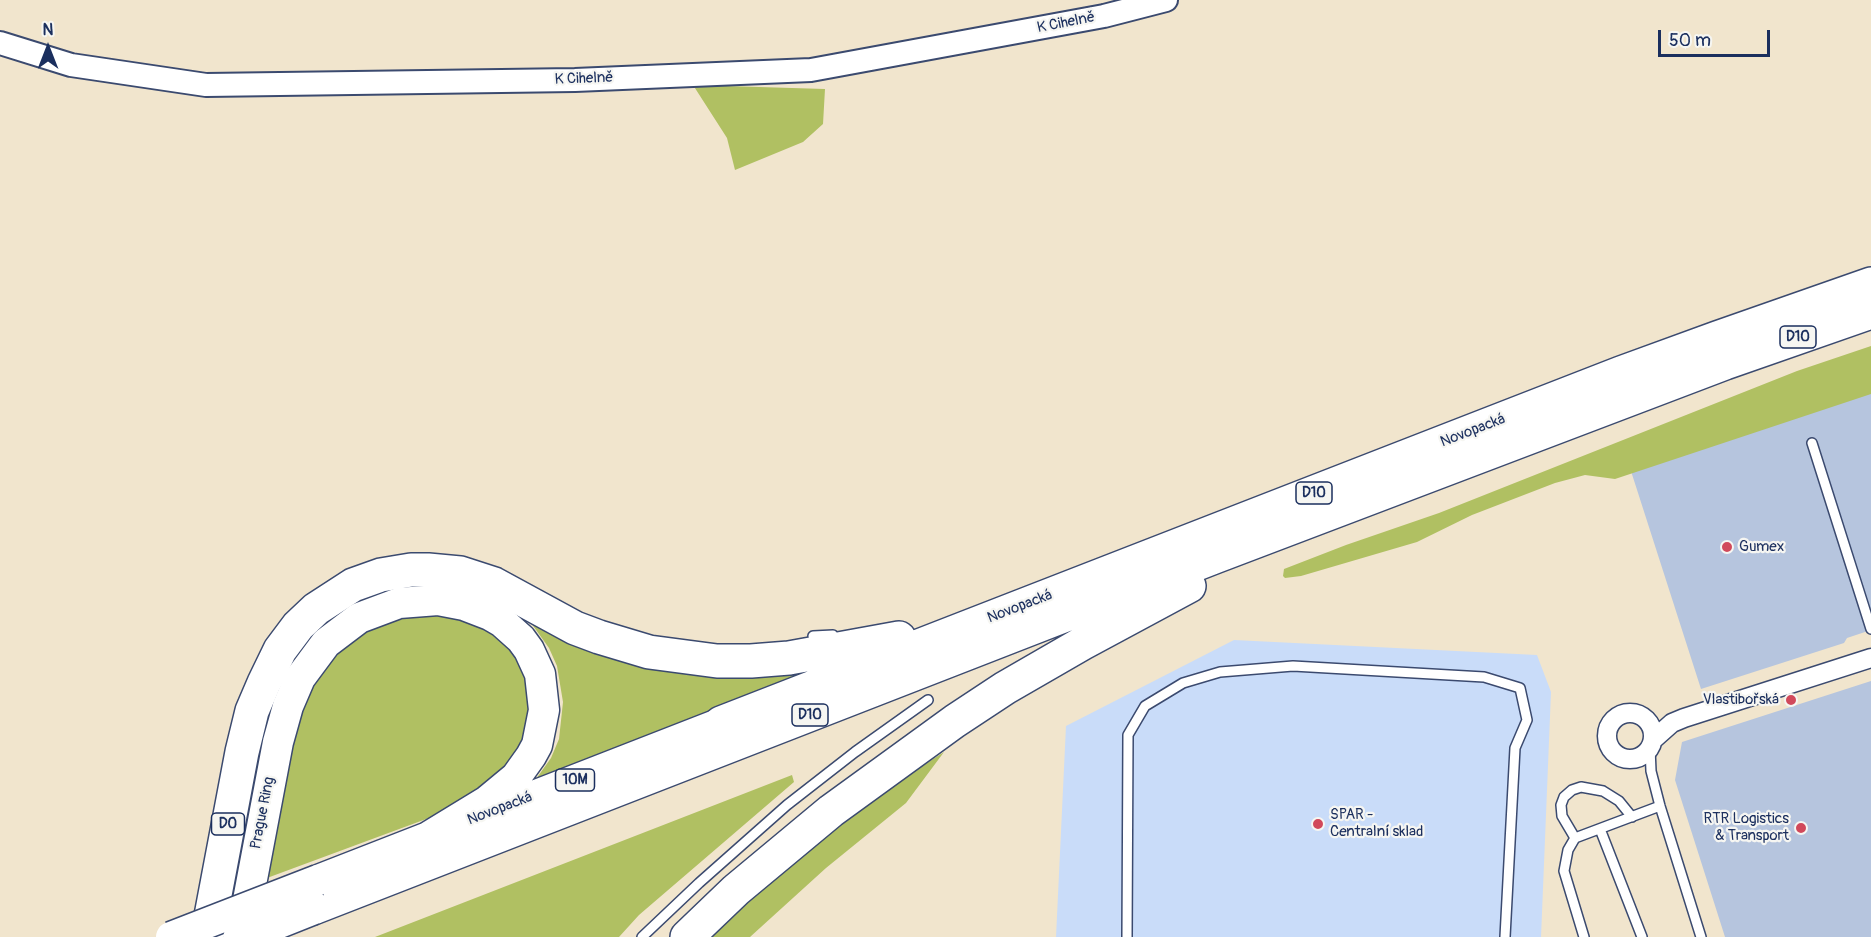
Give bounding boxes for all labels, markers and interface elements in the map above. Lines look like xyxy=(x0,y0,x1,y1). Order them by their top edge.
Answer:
street label: K Cihelně xyxy=(1035,9,1097,37)
north arrow xyxy=(18,18,78,78)
scale bar xyxy=(1661,18,1774,56)
text: N xyxy=(43,20,53,40)
text: 50 m xyxy=(1669,29,1711,52)
street label: K Cihelně xyxy=(554,69,614,89)
road number: D10 xyxy=(1780,326,1816,348)
street label: Novopacká xyxy=(1438,410,1508,452)
road number: D10 xyxy=(1296,482,1332,504)
place label: Gumex xyxy=(1739,538,1784,556)
marker: Gumex xyxy=(1720,540,1734,554)
street label: Novopacká xyxy=(985,586,1055,628)
place label: Vlastibořská xyxy=(1703,691,1779,709)
marker: Vlastibořská xyxy=(1784,693,1798,707)
road number: D10 xyxy=(792,704,828,726)
road number: 10M xyxy=(556,769,594,791)
street label: Prague Ring xyxy=(247,775,279,851)
street label: Novopacká xyxy=(465,788,535,830)
place label: SPAR - Centralní sklad xyxy=(1330,806,1423,841)
place label: RTR Logistics & Transport xyxy=(1704,810,1789,845)
road number: D0 xyxy=(212,813,244,835)
marker: SPAR - Centralní sklad xyxy=(1311,817,1325,831)
marker: RTR Logistics & Transport xyxy=(1794,821,1808,835)

